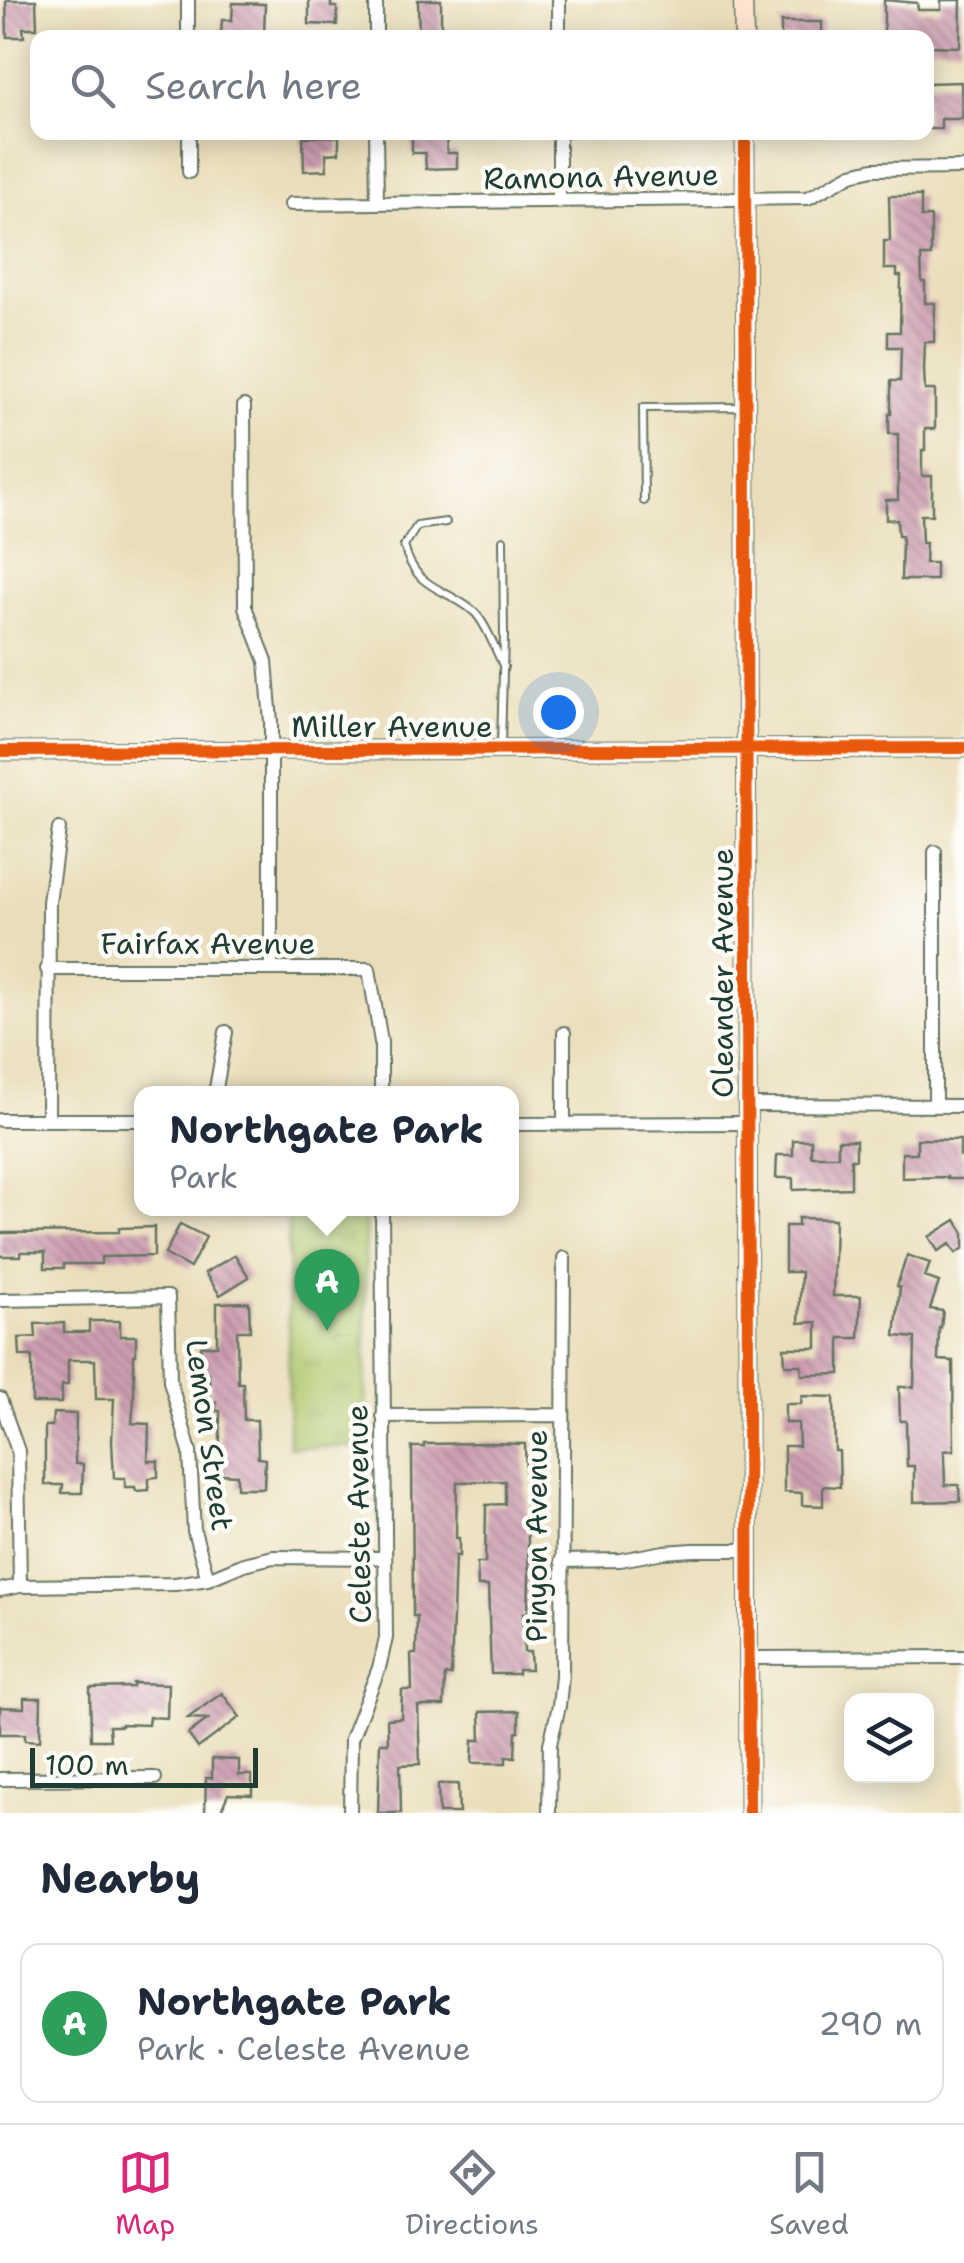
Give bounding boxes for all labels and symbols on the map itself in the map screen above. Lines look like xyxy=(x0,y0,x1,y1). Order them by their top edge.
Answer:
street label: Ramona Avenue xyxy=(483,154,719,199)
your location xyxy=(533,687,584,738)
street label: Miller Avenue xyxy=(291,706,493,747)
street label: Oleander Avenue xyxy=(702,848,743,1098)
street label: Fairfax Avenue xyxy=(100,923,316,964)
pin: A xyxy=(294,1248,360,1331)
street label: Lemon Street xyxy=(176,1336,243,1533)
street label: Celeste Avenue xyxy=(336,1404,381,1624)
street label: Pinyon Avenue xyxy=(516,1430,557,1642)
scale bar xyxy=(30,1743,258,1788)

